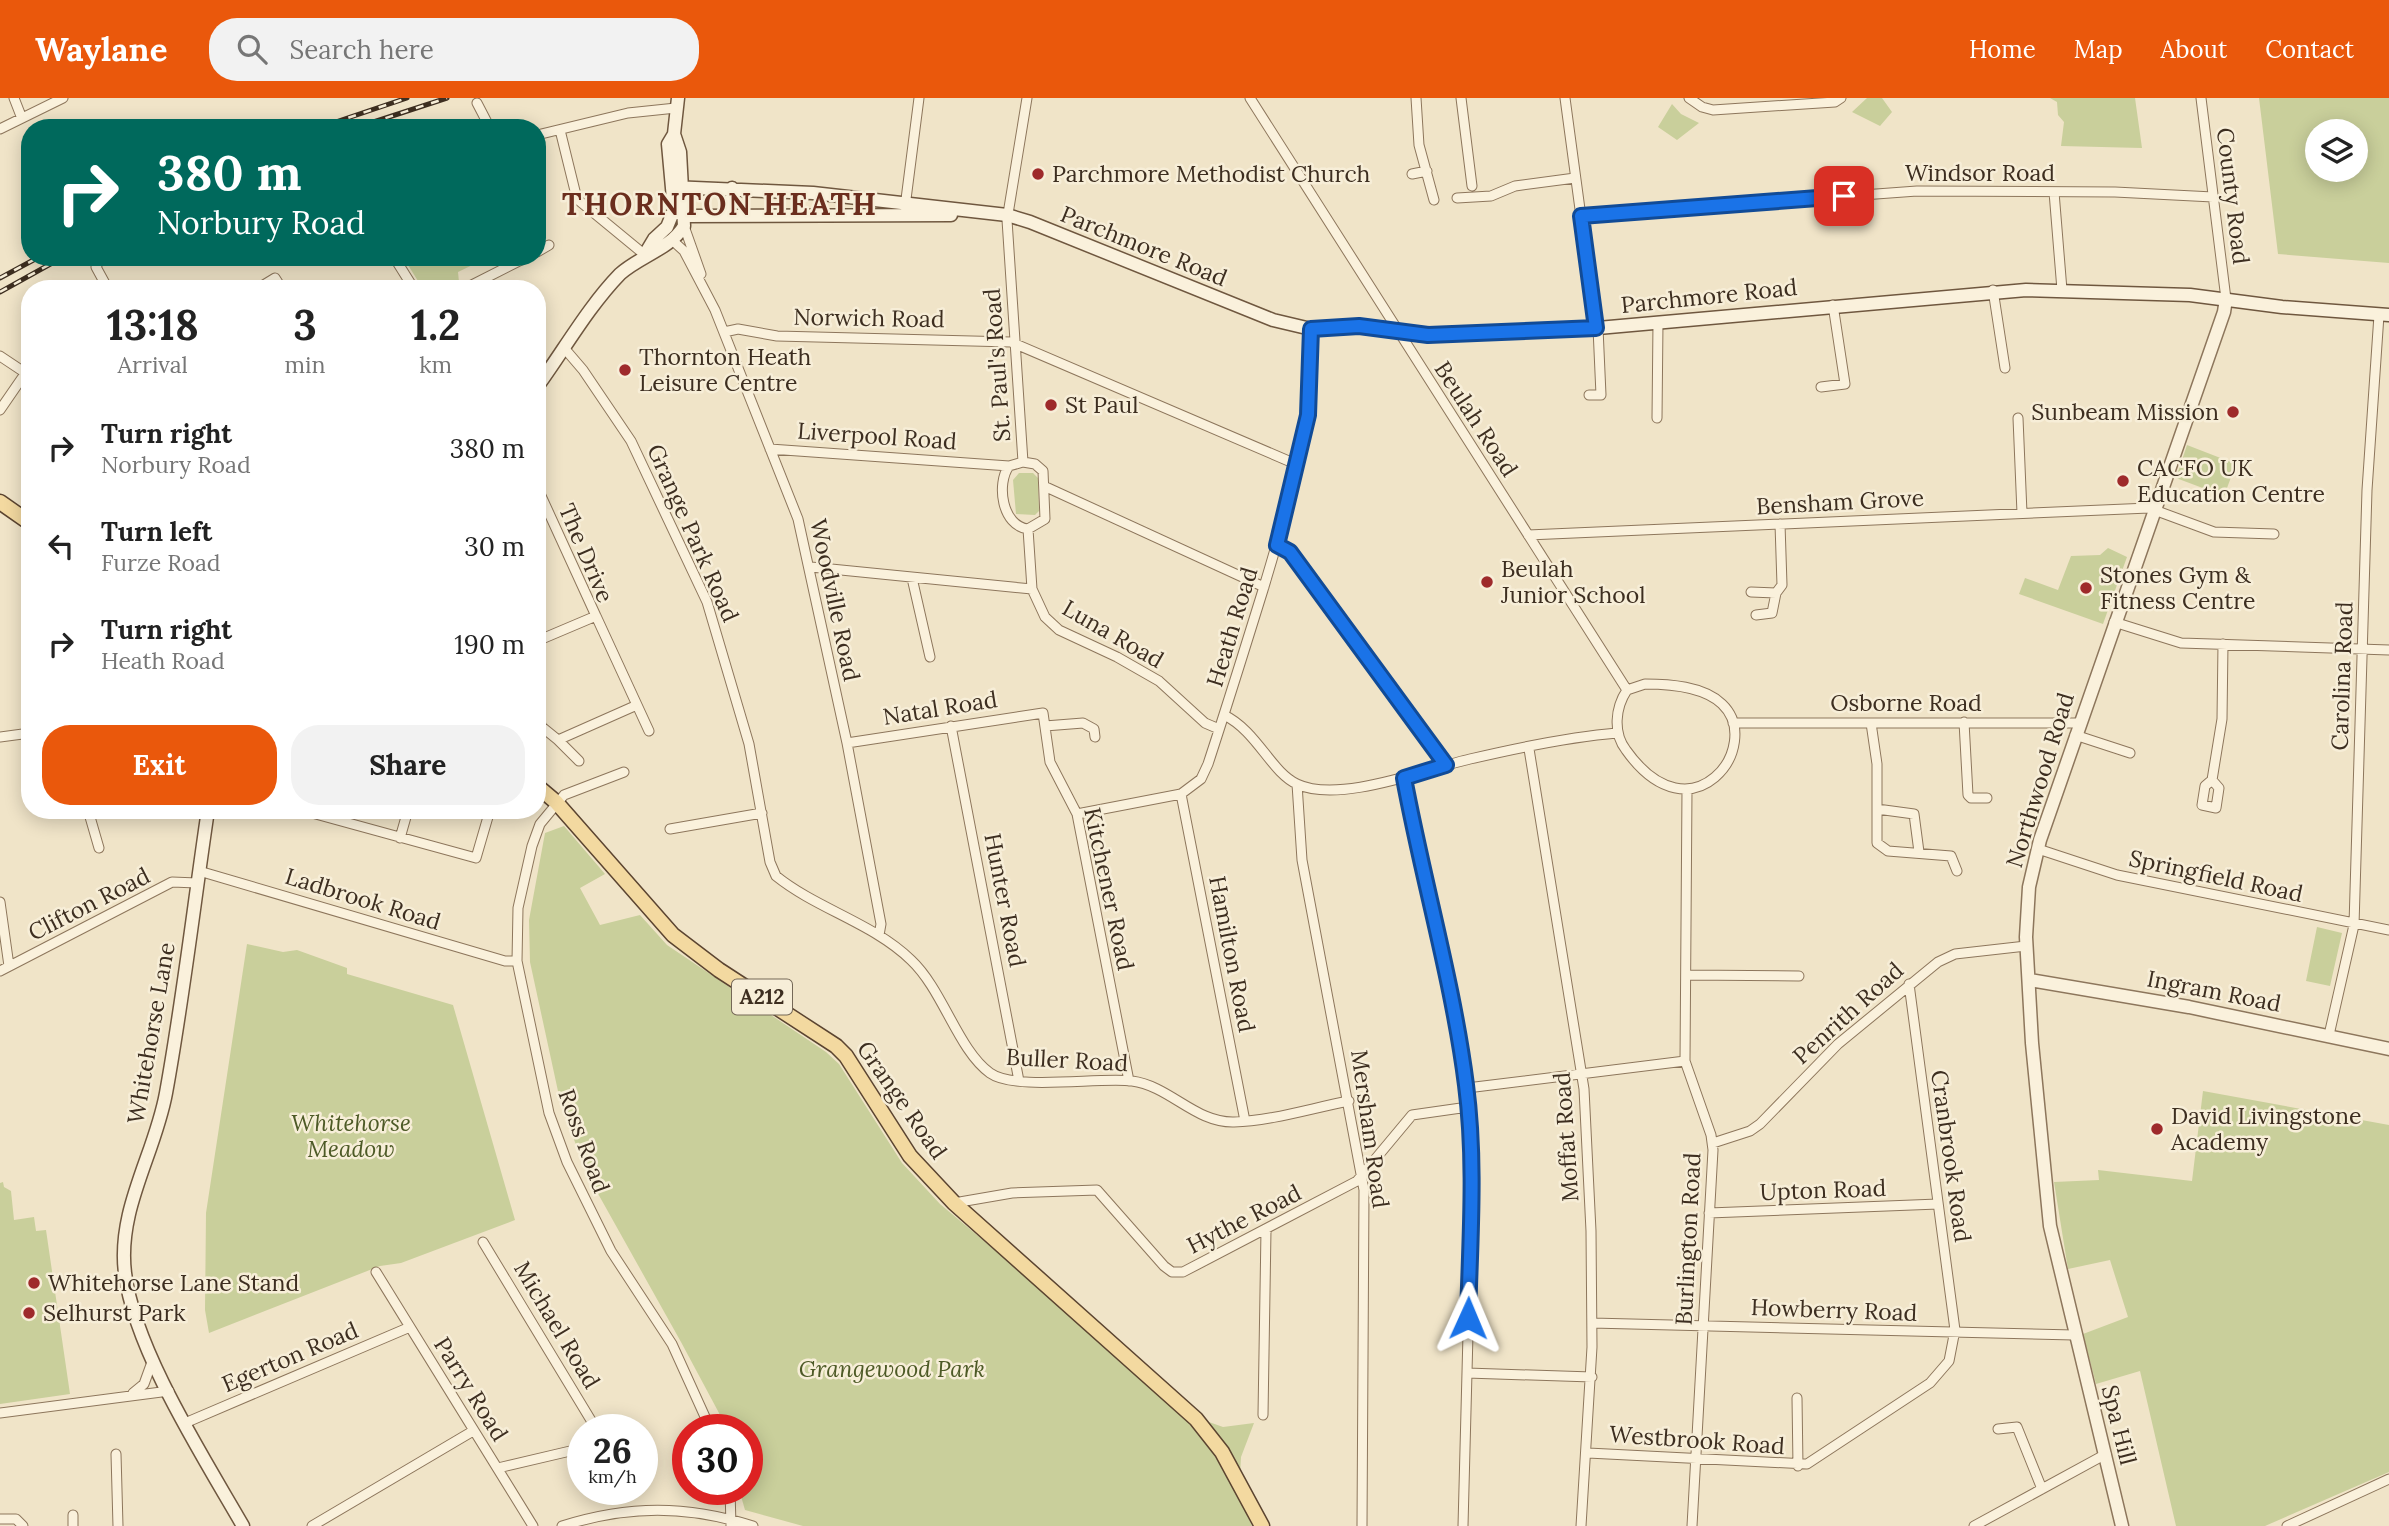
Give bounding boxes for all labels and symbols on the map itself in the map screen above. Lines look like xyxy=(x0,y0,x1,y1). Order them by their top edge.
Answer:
street label: County Road xyxy=(2211,126,2256,266)
street label: Windsor Road xyxy=(1905,158,2055,187)
place label: Parchmore Methodist Church xyxy=(1052,159,1371,188)
marker: Parchmore Methodist Church xyxy=(1030,166,1046,182)
pin xyxy=(1814,166,1874,226)
district label: THORNTON HEATH xyxy=(562,185,878,223)
street label: Parchmore Road xyxy=(1057,199,1232,292)
street label: Parchmore Road xyxy=(1619,272,1799,319)
street label: St. Paul's Road xyxy=(977,287,1016,443)
street label: Norwich Road xyxy=(793,302,945,333)
place label: Thornton Heath Leisure Centre xyxy=(639,342,811,397)
street label: Beulah Road xyxy=(1428,356,1525,482)
marker: Thornton Heath Leisure Centre xyxy=(617,362,633,378)
place label: St Paul xyxy=(1065,390,1138,419)
marker: St Paul xyxy=(1043,397,1059,413)
place label: Sunbeam Mission xyxy=(2031,397,2219,426)
marker: Sunbeam Mission xyxy=(2225,404,2241,420)
street label: Liverpool Road xyxy=(796,415,958,456)
street label: Grange Park Road xyxy=(641,439,746,626)
place label: CACFO UK Education Centre xyxy=(2137,453,2325,508)
marker: CACFO UK Education Centre xyxy=(2115,473,2131,489)
street label: Bensham Grove xyxy=(1755,483,1925,520)
street label: The Drive xyxy=(553,499,620,607)
street label: Woodville Road xyxy=(804,516,867,684)
place label: Beulah Junior School xyxy=(1500,554,1645,609)
place label: Stones Gym & Fitness Centre xyxy=(2100,560,2255,615)
street label: Heath Road xyxy=(1200,563,1264,690)
marker: Beulah Junior School xyxy=(1479,574,1495,590)
marker: Stones Gym & Fitness Centre xyxy=(2078,580,2094,596)
street label: Luna Road xyxy=(1057,593,1169,674)
street label: Carolina Road xyxy=(2324,601,2359,751)
street label: Natal Road xyxy=(881,684,999,731)
street label: Osborne Road xyxy=(1830,688,1982,717)
street label: Northwood Road xyxy=(1999,689,2080,871)
street label: Kitchener Road xyxy=(1078,805,1141,973)
street label: Hunter Road xyxy=(978,831,1033,970)
street label: Springfield Road xyxy=(2127,843,2306,908)
street label: Clifton Road xyxy=(23,860,155,947)
street label: Ladbrook Road xyxy=(282,861,445,936)
street label: Hamilton Road xyxy=(1203,873,1262,1035)
street label: Whitehorse Lane xyxy=(120,940,181,1126)
street label: Penrith Road xyxy=(1786,955,1909,1070)
street label: Ingram Road xyxy=(2145,963,2284,1018)
road number: A212 xyxy=(732,979,792,1014)
street label: Grange Road xyxy=(851,1035,954,1165)
street label: Buller Road xyxy=(1005,1042,1129,1077)
street label: Mersham Road xyxy=(1345,1048,1396,1210)
street label: Cranbrook Road xyxy=(1925,1068,1978,1244)
street label: Moffat Road xyxy=(1546,1071,1585,1203)
street label: Ross Road xyxy=(552,1085,617,1197)
place label: David Livingstone Academy xyxy=(2170,1101,2361,1156)
park label: Whitehorse Meadow xyxy=(291,1108,411,1163)
marker: David Livingstone Academy xyxy=(2149,1121,2165,1137)
street label: Burlington Road xyxy=(1668,1152,1707,1326)
street label: Upton Road xyxy=(1759,1173,1887,1206)
street label: Hythe Road xyxy=(1182,1177,1306,1260)
street label: Michael Road xyxy=(508,1256,607,1394)
place label: Whitehorse Lane Stand xyxy=(48,1268,300,1297)
marker: Whitehorse Lane Stand xyxy=(26,1275,42,1291)
position arrow xyxy=(1431,1281,1505,1355)
street label: Howberry Road xyxy=(1750,1292,1918,1327)
place label: Selhurst Park xyxy=(43,1298,186,1327)
marker: Selhurst Park xyxy=(21,1305,37,1321)
street label: Egerton Road xyxy=(217,1315,362,1398)
street label: Parry Road xyxy=(428,1331,515,1446)
park label: Grangewood Park xyxy=(799,1354,985,1383)
street label: Spa Hill xyxy=(2096,1382,2143,1468)
speed limit sign: 30 xyxy=(672,1414,763,1505)
street label: Westbrook Road xyxy=(1608,1419,1786,1460)

